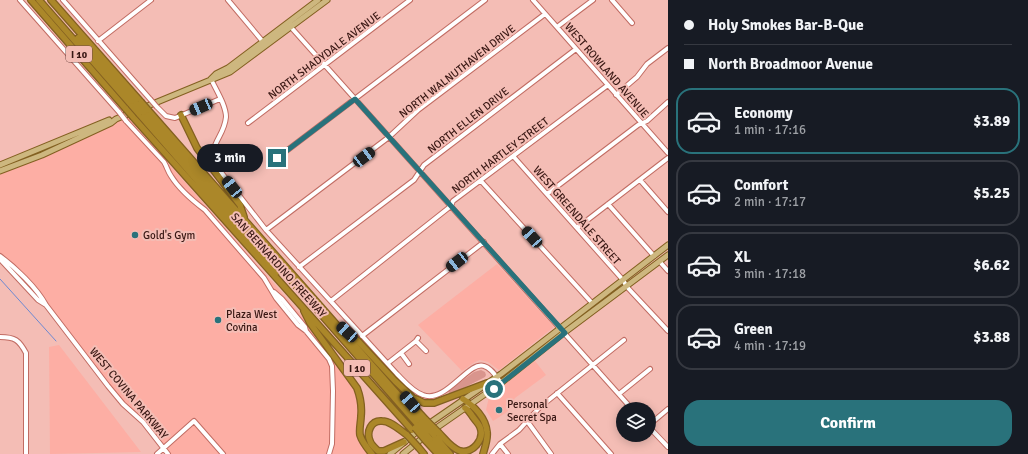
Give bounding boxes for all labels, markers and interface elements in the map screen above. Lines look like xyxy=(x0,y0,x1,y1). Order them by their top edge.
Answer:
street label: NORTH SHADYDALE AVENUE xyxy=(266,9,383,102)
text: Holy Smokes Bar-B-Que xyxy=(708,16,864,34)
street label: WEST ROWLAND AVENUE xyxy=(562,20,651,120)
street label: NORTH WALNUTHAVEN DRIVE xyxy=(397,22,518,121)
road number: I 10 xyxy=(66,46,92,62)
text: North Broadmoor Avenue xyxy=(708,55,873,73)
street label: NORTH ELLEN DRIVE xyxy=(425,85,512,156)
car xyxy=(188,97,214,117)
icon: car xyxy=(686,103,722,139)
text: Economy xyxy=(734,104,793,122)
text: $3.89 xyxy=(973,112,1010,130)
street label: NORTH HARTLEY STREET xyxy=(449,114,552,196)
text: 1 min · 17:16 xyxy=(734,122,806,138)
callout: 3 min xyxy=(197,144,263,172)
car xyxy=(351,145,377,169)
route end xyxy=(268,149,286,167)
text: 3 min xyxy=(214,150,246,166)
street label: WEST GREENDALE STREET xyxy=(530,163,623,268)
car xyxy=(220,174,244,200)
icon: car xyxy=(686,175,722,211)
text: Comfort xyxy=(734,176,788,194)
text: $5.25 xyxy=(973,184,1010,202)
text: 2 min · 17:17 xyxy=(734,194,806,210)
street label: SAN BERNARDINO FREEWAY xyxy=(228,210,329,321)
car xyxy=(520,224,544,250)
place label: Gold's Gym xyxy=(143,229,195,242)
marker: Gold's Gym xyxy=(130,230,140,240)
icon: car xyxy=(686,247,722,283)
text: XL xyxy=(734,248,751,266)
car xyxy=(444,250,470,274)
text: $6.62 xyxy=(973,256,1010,274)
text: 3 min · 17:18 xyxy=(734,266,806,282)
place label: Plaza West Covina xyxy=(226,308,277,334)
marker: Plaza West Covina xyxy=(213,315,223,325)
icon: car xyxy=(686,319,722,355)
car xyxy=(334,320,360,344)
text: Green xyxy=(734,320,773,338)
text: $3.88 xyxy=(973,328,1010,346)
text: 4 min · 17:19 xyxy=(734,338,806,354)
street label: WEST COVINA PARKWAY xyxy=(87,345,171,442)
road number: I 10 xyxy=(344,360,370,376)
route start xyxy=(485,380,503,398)
car xyxy=(398,389,422,415)
place label: Personal Secret Spa xyxy=(507,398,557,424)
button: Confirm xyxy=(684,400,1012,446)
map controls xyxy=(616,402,656,442)
button: layers xyxy=(616,402,656,442)
marker: Personal Secret Spa xyxy=(494,405,504,415)

